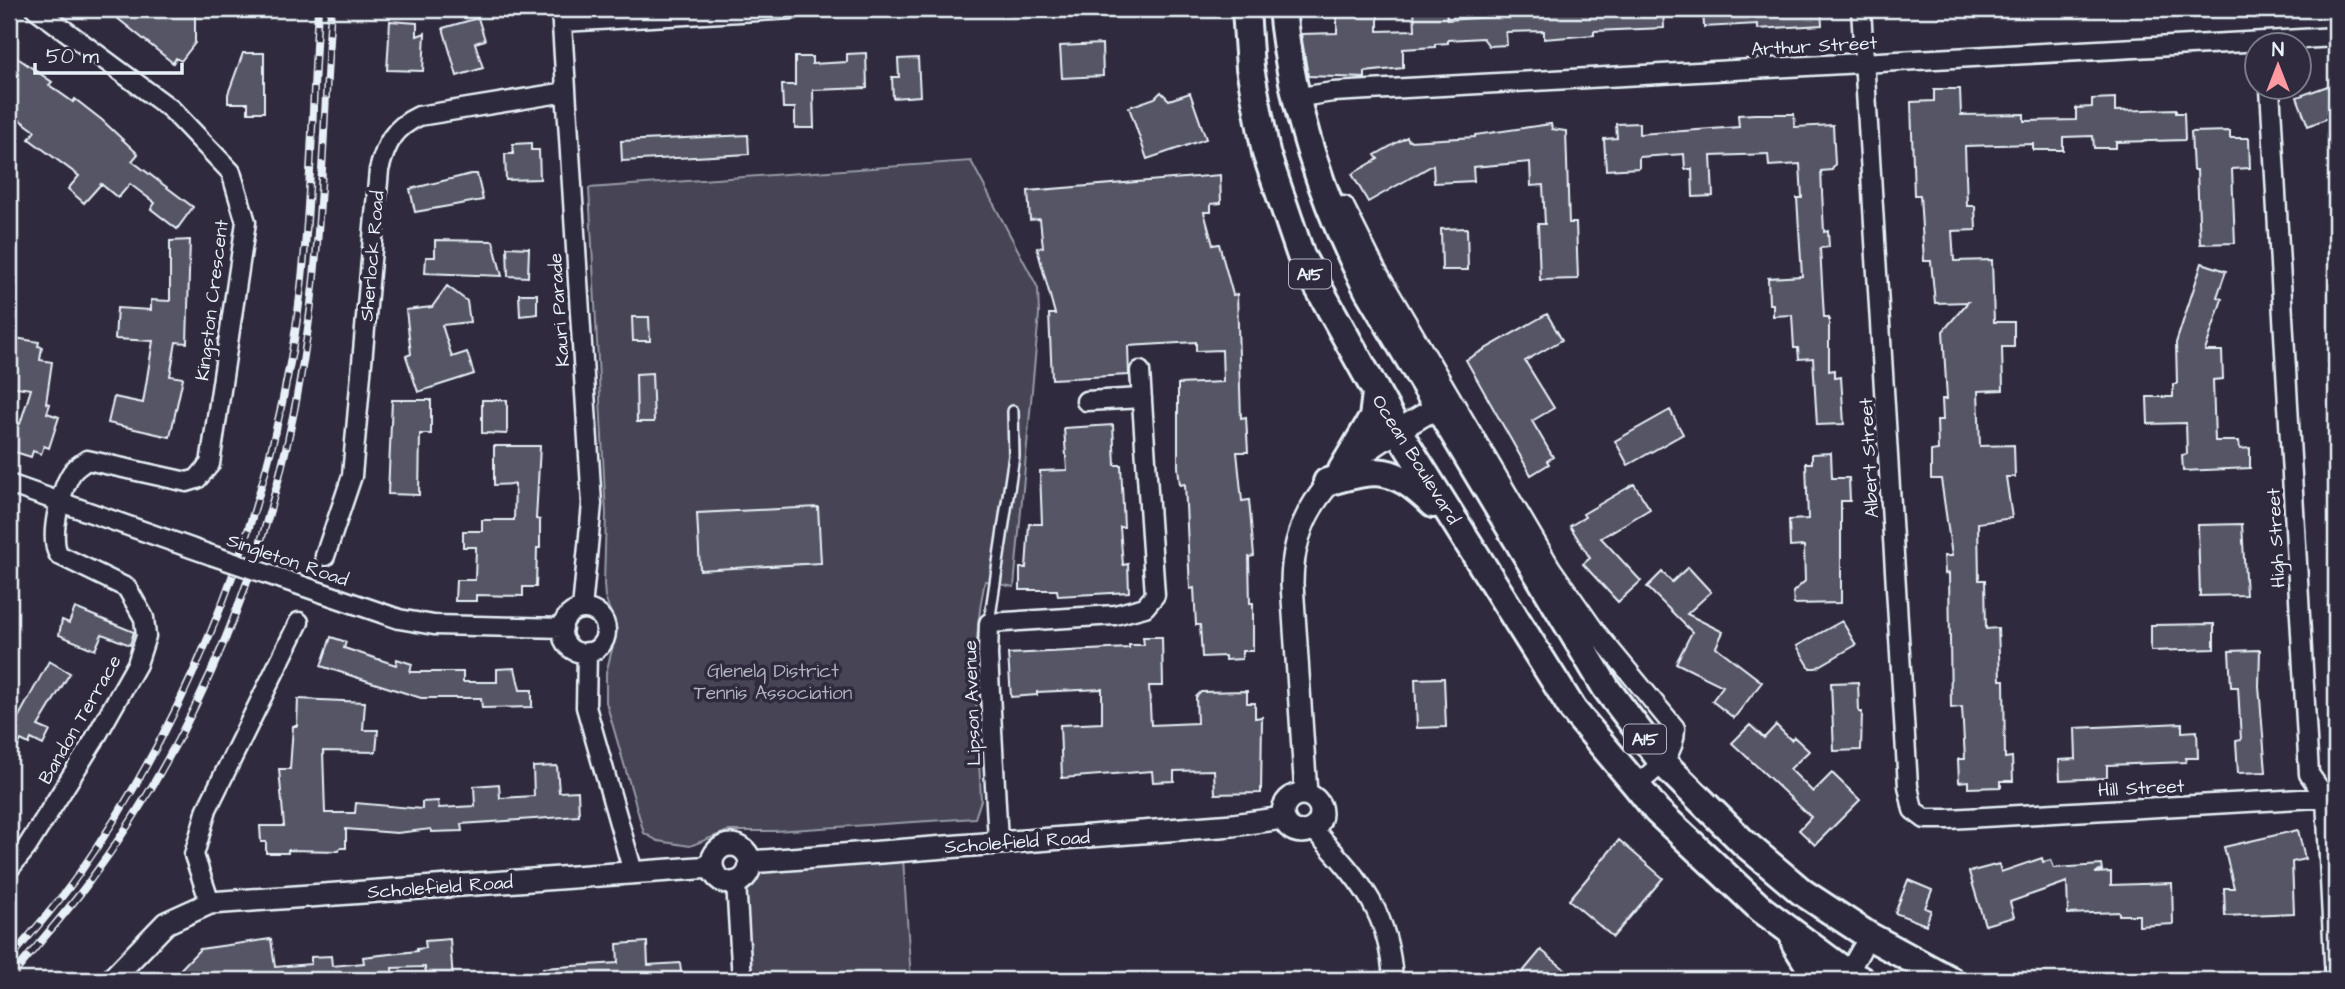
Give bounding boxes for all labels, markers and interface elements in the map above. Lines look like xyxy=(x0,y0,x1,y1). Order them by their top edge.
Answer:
street label: Arthur Street xyxy=(1750,30,1878,63)
scale bar xyxy=(35,32,182,76)
north arrow xyxy=(2244,32,2314,102)
text: N xyxy=(2272,37,2284,64)
text: 50 m xyxy=(46,42,100,71)
street label: Sherlock Road xyxy=(353,189,392,323)
street label: Kingston Crescent xyxy=(189,218,237,382)
street label: Kauri Parade xyxy=(542,252,577,368)
road number: A15 xyxy=(1289,260,1331,288)
street label: Ocean Boulevard xyxy=(1365,390,1467,530)
street label: Albert Street xyxy=(1853,397,1886,519)
street label: High Street xyxy=(2260,487,2294,588)
street label: Singleton Road xyxy=(223,527,352,595)
street label: Lipson Avenue xyxy=(957,640,988,766)
street label: Bandon Terrace xyxy=(32,650,128,789)
park label: Glenelg District Tennis Association xyxy=(694,658,852,707)
road number: A15 xyxy=(1624,724,1666,754)
street label: Hill Street xyxy=(2097,773,2185,804)
street label: Scholefield Road xyxy=(943,824,1091,861)
street label: Scholefield Road xyxy=(366,869,514,906)

